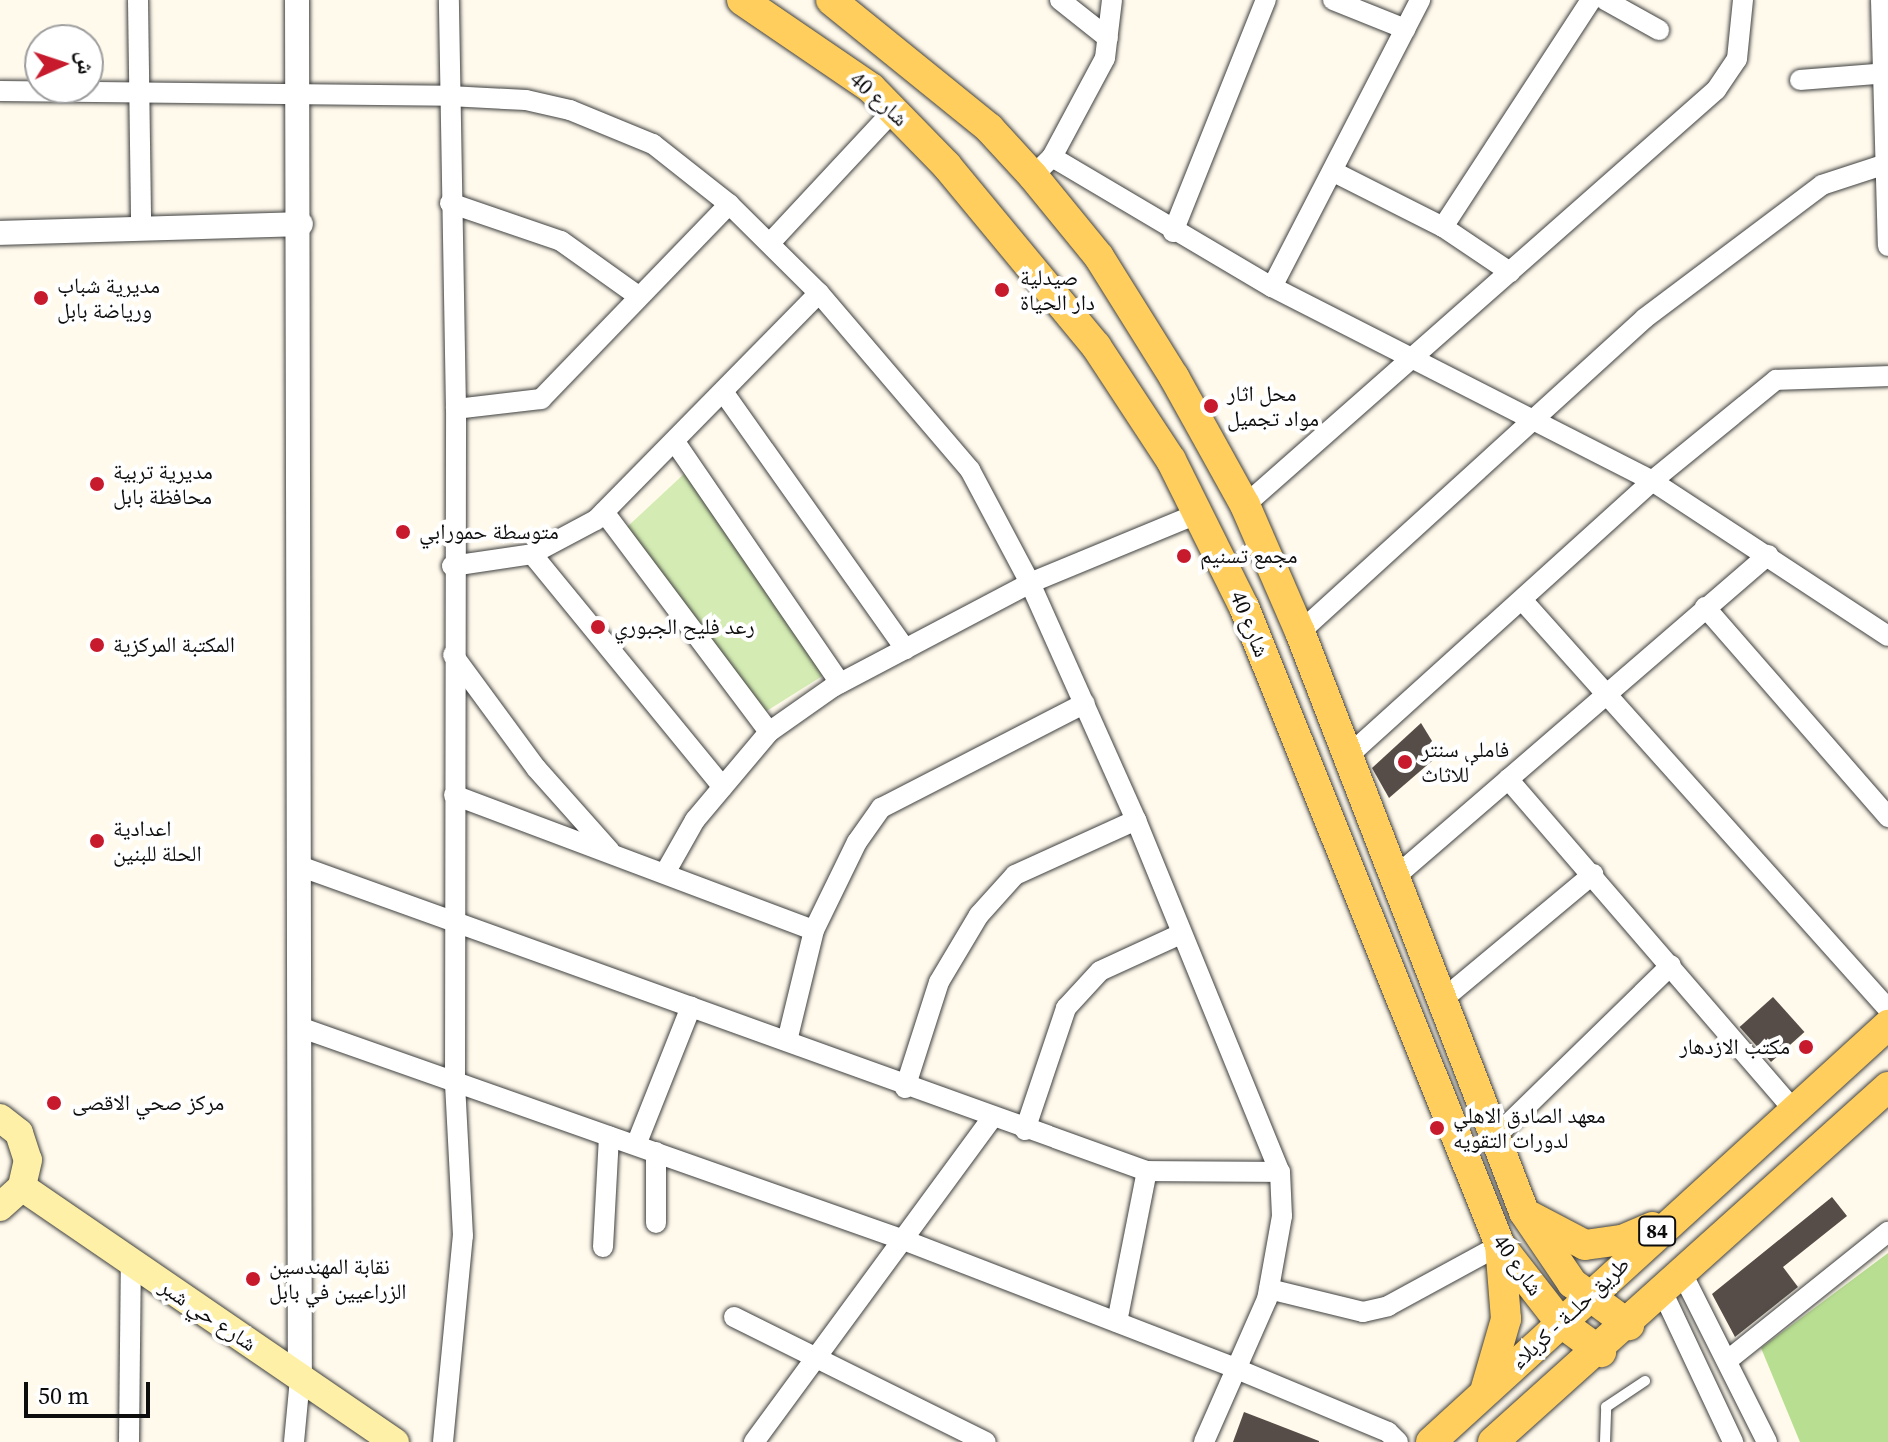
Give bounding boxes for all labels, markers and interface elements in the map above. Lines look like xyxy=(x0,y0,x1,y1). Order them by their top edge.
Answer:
north arrow xyxy=(24,24,104,104)
text: ش xyxy=(70,50,102,75)
street label: شارع 40 xyxy=(845,66,913,132)
place label: صيدلية دار الحياة xyxy=(1020,264,1095,316)
place label: مديرية شباب ورياضة بابل xyxy=(57,272,160,324)
marker: صيدلية دار الحياة xyxy=(991,279,1013,301)
marker: مديرية شباب ورياضة بابل xyxy=(32,289,50,307)
place label: محل اثار مواد تجميل xyxy=(1227,380,1319,432)
marker: محل اثار مواد تجميل xyxy=(1202,397,1220,415)
place label: مديرية تربية محافظة بابل xyxy=(113,458,213,510)
marker: مديرية تربية محافظة بابل xyxy=(88,475,106,493)
place label: متوسطة حمورابي xyxy=(419,519,559,545)
marker: متوسطة حمورابي xyxy=(394,523,412,541)
place label: مجمع تسنيم xyxy=(1200,543,1297,569)
marker: مجمع تسنيم xyxy=(1175,547,1193,565)
street label: شارع 40 xyxy=(1225,587,1275,661)
place label: رعد فليح الجبوري xyxy=(614,614,755,640)
marker: رعد فليح الجبوري xyxy=(589,618,607,636)
place label: المكتبة المركزية xyxy=(113,632,235,658)
marker: المكتبة المركزية xyxy=(88,636,106,654)
place label: فاملي سنتر للاثاث xyxy=(1421,736,1509,788)
marker: فاملي سنتر للاثاث xyxy=(1396,753,1414,771)
place label: اعدادية الحلة للبنين xyxy=(113,815,202,866)
marker: اعدادية الحلة للبنين xyxy=(88,832,106,850)
place label: مكتب الازدهار xyxy=(1679,1034,1790,1060)
marker: مكتب الازدهار xyxy=(1797,1038,1815,1056)
place label: مركز صحي الاقصى xyxy=(72,1090,224,1116)
marker: مركز صحي الاقصى xyxy=(43,1092,65,1114)
place label: معهد الصادق الاهلي لدورات التقويه xyxy=(1453,1102,1605,1154)
marker: معهد الصادق الاهلي لدورات التقويه xyxy=(1428,1119,1446,1137)
road number: 84 xyxy=(1637,1215,1677,1247)
street label: شارع 40 xyxy=(1487,1229,1549,1301)
street label: طريق حلــة - كربلاء xyxy=(1505,1251,1635,1375)
place label: نقابة المهندسين الزراعيين في بابل xyxy=(269,1253,407,1304)
marker: نقابة المهندسين الزراعيين في بابل xyxy=(244,1270,262,1288)
street label: شارع حي شبر xyxy=(155,1273,261,1357)
scale bar xyxy=(28,1366,154,1416)
text: 50 m xyxy=(38,1379,89,1412)

